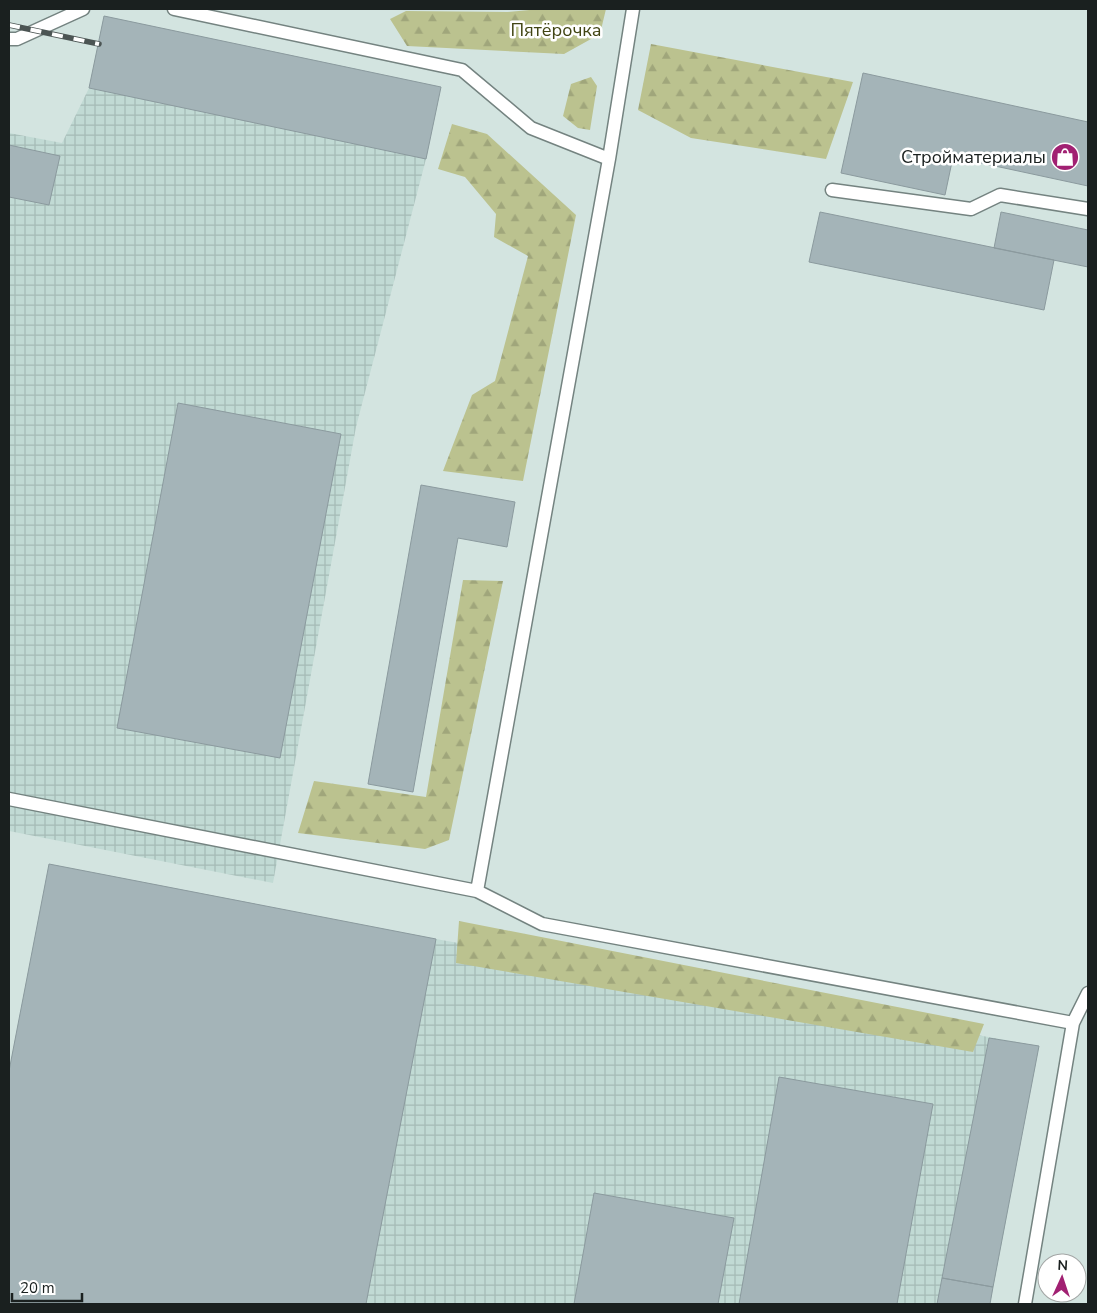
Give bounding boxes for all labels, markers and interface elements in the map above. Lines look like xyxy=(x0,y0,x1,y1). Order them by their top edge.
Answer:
park label: Пятёрочка xyxy=(511,18,602,42)
shop icon: Стройматериалы xyxy=(1050,142,1080,172)
place label: Стройматериалы xyxy=(901,145,1046,169)
north arrow xyxy=(1037,1253,1087,1303)
text: N xyxy=(1057,1256,1068,1275)
scale bar xyxy=(12,1270,82,1302)
text: 20 m xyxy=(20,1278,55,1298)

